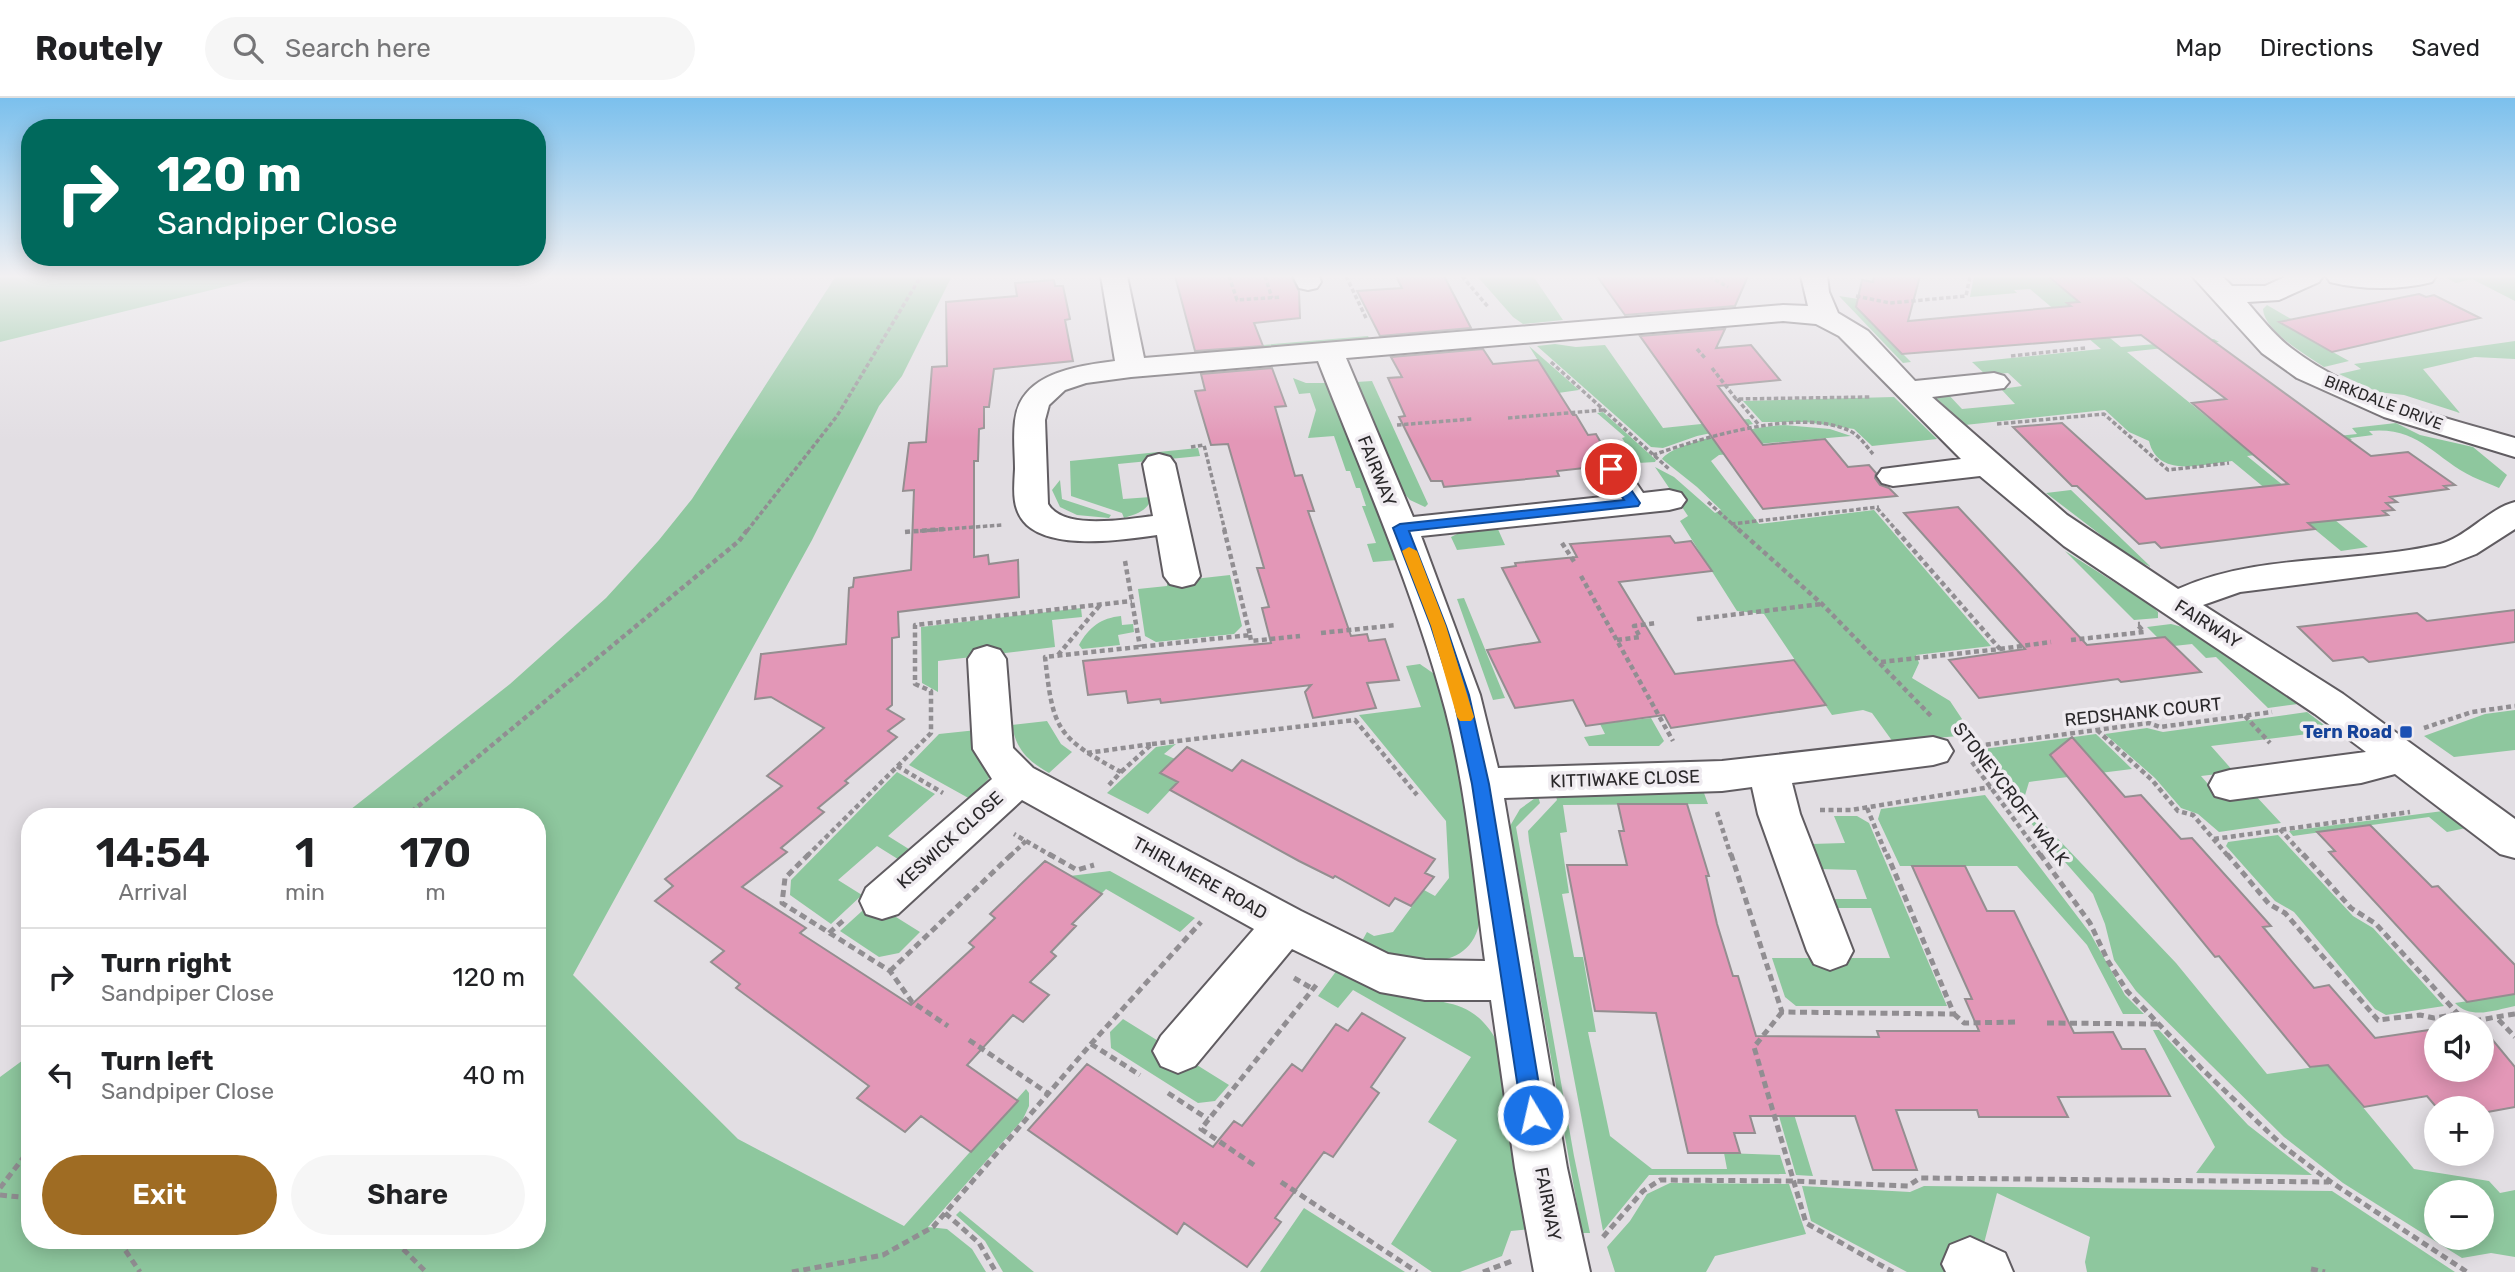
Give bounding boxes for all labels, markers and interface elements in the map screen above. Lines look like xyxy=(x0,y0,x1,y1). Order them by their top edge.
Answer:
search box xyxy=(205,17,695,80)
text: Routely xyxy=(35,29,163,68)
icon: search xyxy=(229,29,267,67)
text: Search here xyxy=(285,33,431,64)
text: Map xyxy=(2175,34,2222,62)
text: Directions xyxy=(2260,34,2373,62)
text: Saved xyxy=(2411,34,2480,62)
text: 120 m xyxy=(157,145,302,203)
icon: right xyxy=(42,147,133,238)
text: Sandpiper Close xyxy=(157,204,398,242)
street label: BIRKDALE DRIVE xyxy=(2322,371,2446,434)
street label: FAIRWAY xyxy=(1353,432,1401,510)
pin xyxy=(1581,439,1641,499)
icon: arrive xyxy=(1592,450,1630,488)
street label: FAIRWAY xyxy=(2171,595,2246,653)
street label: REDSHANK COURT xyxy=(2063,693,2223,731)
street label: STONEYCROFT WALK xyxy=(1948,718,2074,870)
place label: Tern Road xyxy=(2303,721,2392,743)
marker: Tern Road xyxy=(2398,724,2414,740)
street label: KITTIWAKE CLOSE xyxy=(1550,765,1700,793)
street label: KESWICK CLOSE xyxy=(892,787,1008,893)
text: 14:54 xyxy=(96,828,210,878)
text: 1 xyxy=(295,828,315,878)
text: 170 xyxy=(400,828,471,878)
street label: THIRLMERE ROAD xyxy=(1129,832,1271,924)
text: Arrival xyxy=(118,878,188,906)
text: min xyxy=(285,878,325,906)
text: m xyxy=(425,878,446,906)
text: Turn right xyxy=(101,948,231,979)
icon: right xyxy=(42,958,80,996)
text: 120 m xyxy=(453,962,525,993)
text: Sandpiper Close xyxy=(101,979,274,1007)
map controls xyxy=(2424,1012,2494,1250)
button: sound xyxy=(2424,1012,2494,1082)
text: Turn left xyxy=(101,1046,213,1077)
icon: left xyxy=(42,1056,80,1094)
text: 40 m xyxy=(463,1060,525,1091)
text: Sandpiper Close xyxy=(101,1077,274,1105)
position arrow xyxy=(1496,1078,1570,1152)
button: + xyxy=(2424,1096,2494,1166)
button: Exit xyxy=(42,1155,277,1235)
button: Share xyxy=(291,1155,525,1235)
street label: FAIRWAY xyxy=(1530,1165,1566,1243)
button: − xyxy=(2424,1180,2494,1250)

